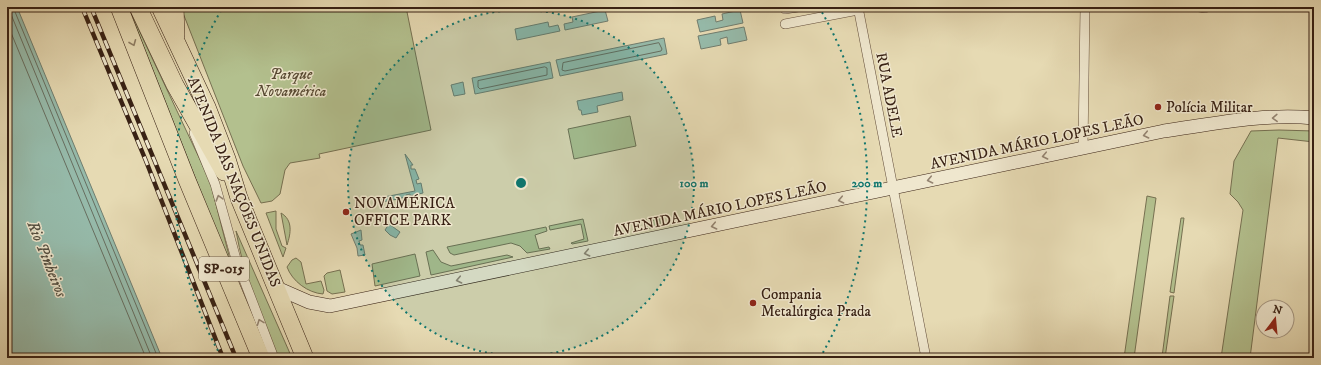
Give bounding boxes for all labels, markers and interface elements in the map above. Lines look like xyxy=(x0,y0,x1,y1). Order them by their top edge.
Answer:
one-way arrow xyxy=(129,40,137,47)
street label: RUA ADELE xyxy=(871,51,907,140)
park label: Parque Novamérica xyxy=(255,65,326,101)
street label: AVENIDA DAS NAÇÕES UNIDAS xyxy=(183,74,285,290)
place label: Polícia Militar xyxy=(1166,98,1253,117)
marker: Polícia Militar xyxy=(1153,102,1163,112)
street label: AVENIDA MÁRIO LOPES LEÃO xyxy=(928,109,1145,174)
one-way arrow xyxy=(1272,113,1278,122)
one-way arrow xyxy=(1143,131,1150,139)
one-way arrow xyxy=(1041,152,1048,160)
centre of rings xyxy=(514,176,528,190)
street label: AVENIDA MÁRIO LOPES LEÃO xyxy=(611,176,828,241)
text: 100 m xyxy=(680,176,708,191)
text: 200 m xyxy=(852,176,882,191)
one-way arrow xyxy=(927,176,934,184)
place label: NOVAMÉRICA OFFICE PARK xyxy=(354,194,455,230)
one-way arrow xyxy=(215,195,223,202)
one-way arrow xyxy=(838,195,844,203)
marker: NOVAMÉRICA OFFICE PARK xyxy=(341,207,351,217)
water label: Rio Pinheiros xyxy=(22,217,72,301)
one-way arrow xyxy=(711,222,717,230)
one-way arrow xyxy=(583,248,590,257)
road number: SP-015 xyxy=(199,257,249,281)
one-way arrow xyxy=(456,275,463,283)
place label: Compania Metalúrgica Prada xyxy=(761,285,872,321)
marker: Compania Metalúrgica Prada xyxy=(748,298,758,308)
north arrow xyxy=(1255,299,1295,339)
text: N xyxy=(1271,302,1284,318)
one-way arrow xyxy=(256,318,264,325)

